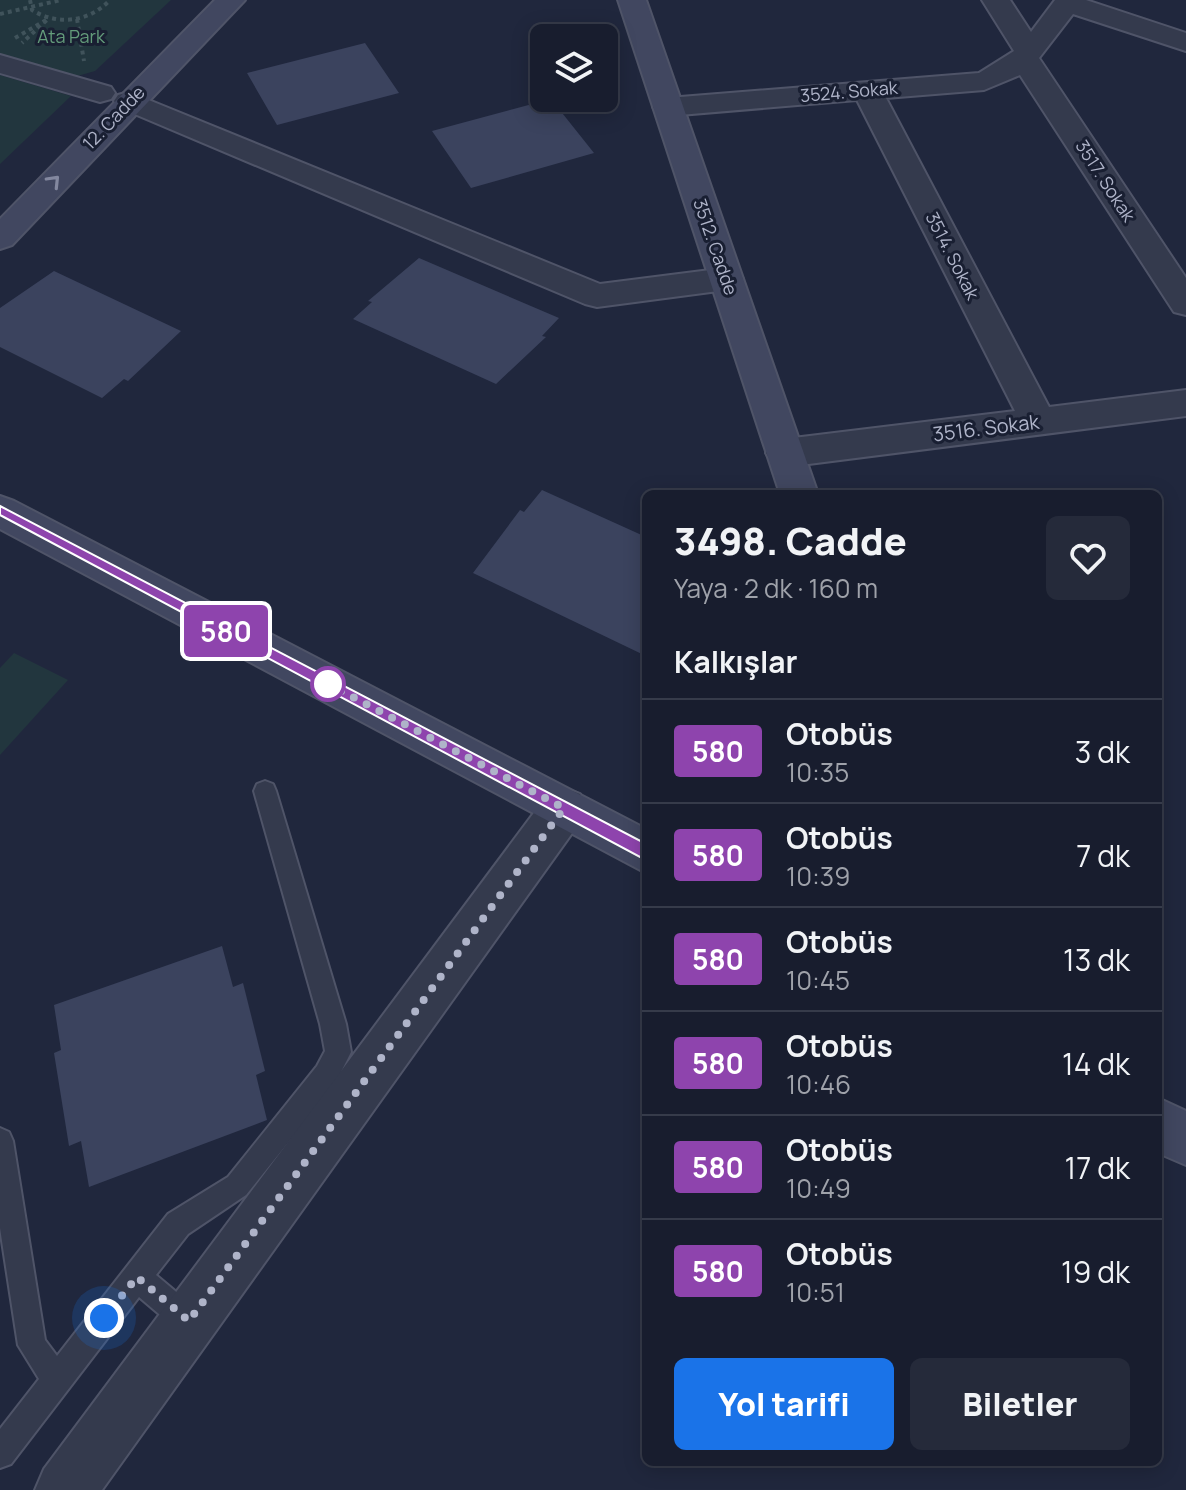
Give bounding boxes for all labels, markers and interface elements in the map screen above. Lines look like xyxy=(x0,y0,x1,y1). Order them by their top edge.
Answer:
park label: Ata Park xyxy=(37,24,106,48)
map controls xyxy=(530,24,618,112)
button: layers xyxy=(530,24,618,112)
street label: 3524. Sokak xyxy=(799,75,900,107)
street label: 12. Cadde xyxy=(77,80,150,154)
street label: 3517. Sokak xyxy=(1070,135,1142,227)
one-way arrow xyxy=(44,176,59,190)
street label: 3512. Cadde xyxy=(688,195,744,298)
street label: 3514. Sokak xyxy=(921,208,986,304)
street label: 3516. Sokak xyxy=(931,407,1042,447)
text: 3498. Cadde xyxy=(674,514,907,566)
button: heart xyxy=(1046,516,1130,600)
text: Yaya · 2 dk · 160 m xyxy=(674,570,878,606)
line badge: 580 xyxy=(180,605,272,657)
text: 580 xyxy=(200,612,252,650)
text: Kalkışlar xyxy=(674,641,798,682)
unlabelled marker xyxy=(311,667,345,701)
text: Otobüs xyxy=(786,713,893,754)
text: 3 dk xyxy=(1075,731,1130,772)
text: 580 xyxy=(692,732,744,770)
text: 10:35 xyxy=(786,754,849,790)
text: Otobüs xyxy=(786,817,893,858)
text: 7 dk xyxy=(1076,835,1130,876)
text: 580 xyxy=(692,836,744,874)
text: 10:39 xyxy=(786,858,850,894)
text: Otobüs xyxy=(786,921,893,962)
text: 13 dk xyxy=(1063,939,1130,980)
text: 580 xyxy=(692,940,744,978)
text: 10:45 xyxy=(786,962,850,998)
text: Otobüs xyxy=(786,1025,893,1066)
text: 14 dk xyxy=(1062,1043,1130,1084)
text: 580 xyxy=(692,1044,744,1082)
text: 10:46 xyxy=(786,1066,851,1102)
text: Otobüs xyxy=(786,1129,893,1170)
text: 17 dk xyxy=(1065,1147,1130,1188)
text: 580 xyxy=(692,1148,744,1186)
text: 10:49 xyxy=(786,1170,851,1206)
text: Otobüs xyxy=(786,1233,893,1274)
text: 19 dk xyxy=(1061,1251,1130,1292)
text: 580 xyxy=(692,1252,744,1290)
text: 10:51 xyxy=(786,1274,845,1310)
your location xyxy=(84,1298,124,1338)
button: Yol tarifi xyxy=(674,1358,894,1450)
button: Biletler xyxy=(910,1358,1130,1450)

